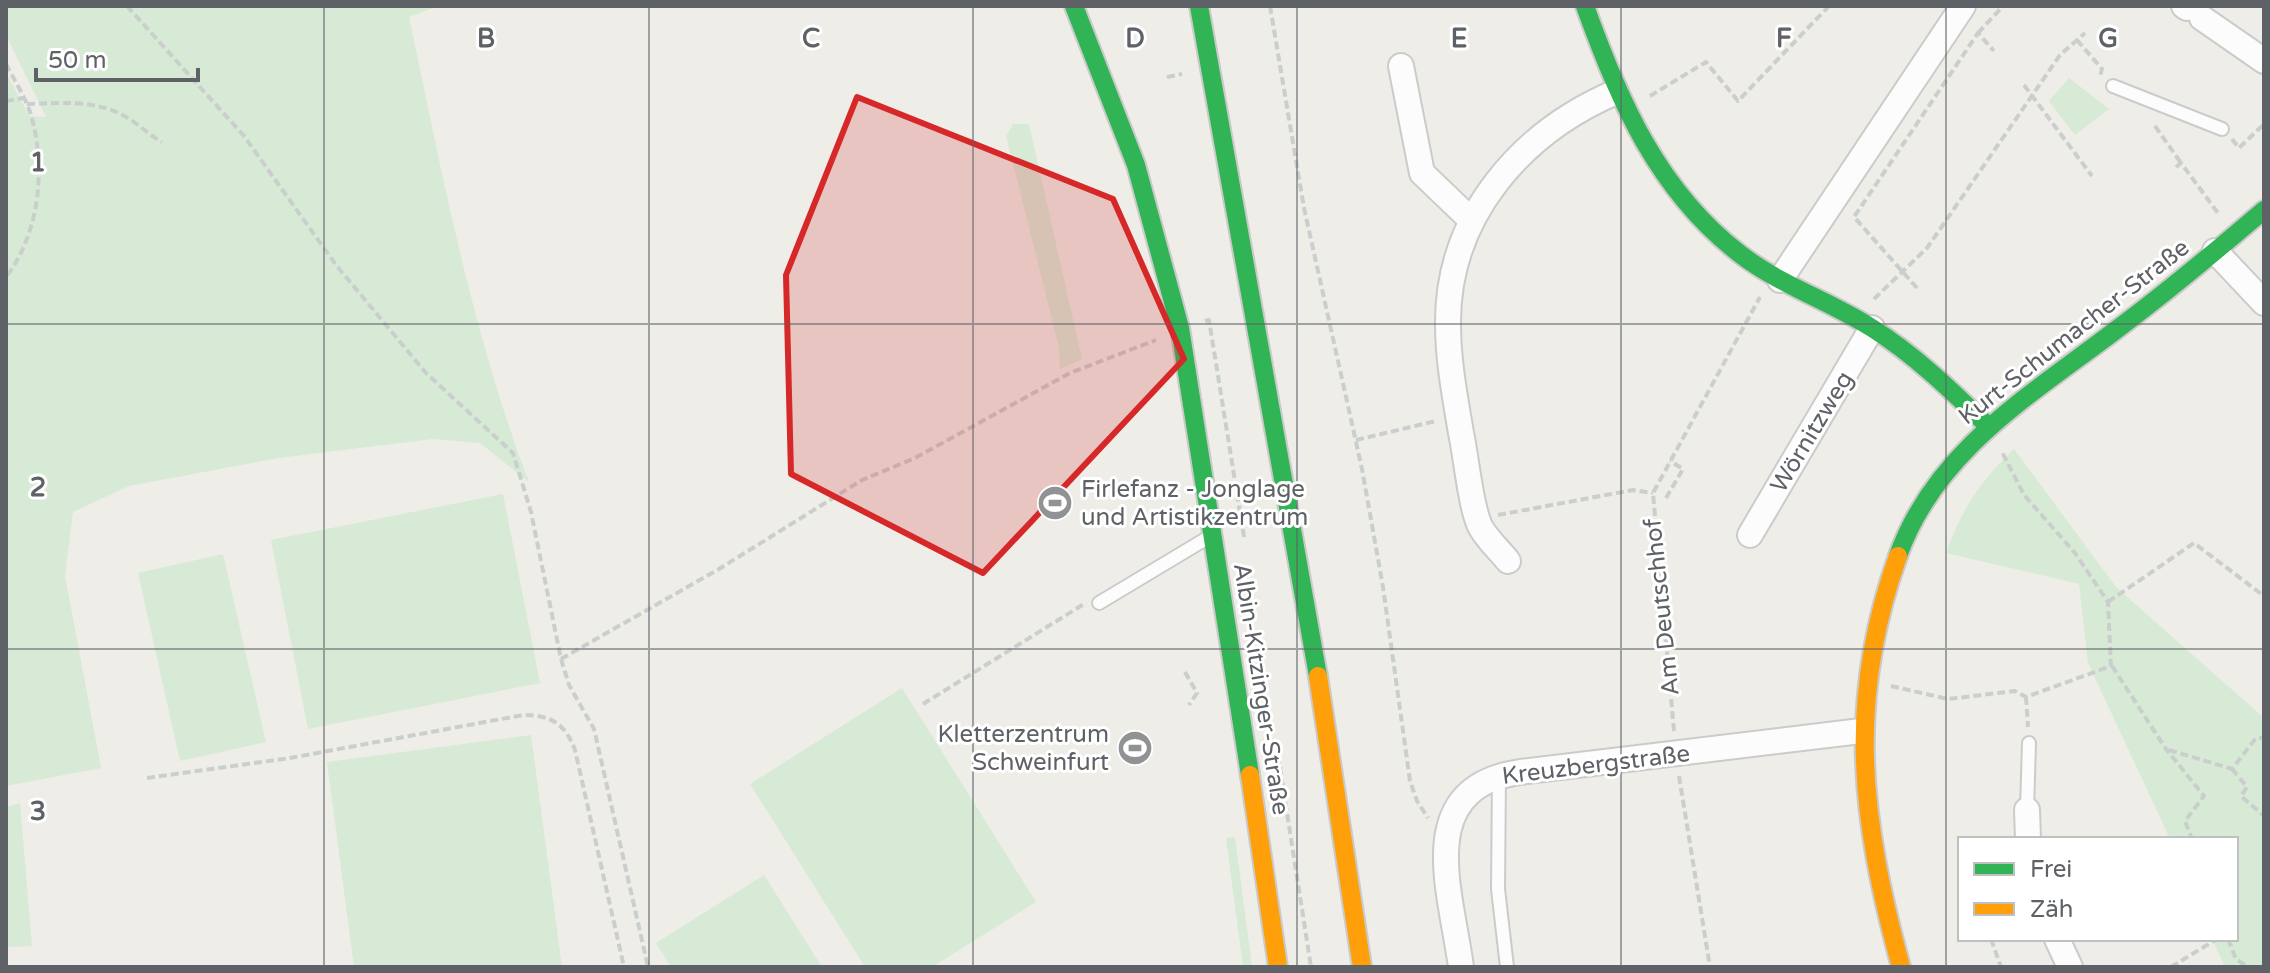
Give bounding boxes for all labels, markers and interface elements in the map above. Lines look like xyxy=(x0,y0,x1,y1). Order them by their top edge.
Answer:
text: B xyxy=(477,23,495,54)
text: C xyxy=(802,23,820,54)
text: D xyxy=(1125,23,1145,54)
text: E xyxy=(1451,23,1467,54)
text: F xyxy=(1776,23,1792,54)
text: G xyxy=(2098,23,2118,54)
scale bar xyxy=(36,32,198,82)
text: 50 m xyxy=(48,46,106,75)
text: 1 xyxy=(30,147,46,178)
street label: Kurt-Schumacher-Straße xyxy=(1953,233,2195,431)
street label: Wörnitzweg xyxy=(1764,366,1860,498)
text: 2 xyxy=(30,472,46,503)
place label: Firlefanz - Jonglage und Artistikzentrum xyxy=(1081,475,1308,532)
sports icon: Firlefanz - Jonglage und Artistikzentrum xyxy=(1036,484,1074,522)
street label: Am Deutschhof xyxy=(1638,516,1686,697)
street label: Albin-Kitzinger-Straße xyxy=(1227,561,1295,817)
place label: Kletterzentrum Schweinfurt xyxy=(938,720,1109,777)
sports icon: Kletterzentrum Schweinfurt xyxy=(1116,729,1154,767)
street label: Kreuzbergstraße xyxy=(1500,739,1692,791)
text: 3 xyxy=(30,796,46,827)
legend xyxy=(1958,837,2238,941)
text: Frei xyxy=(2030,855,2072,884)
text: Zäh xyxy=(2030,895,2073,924)

